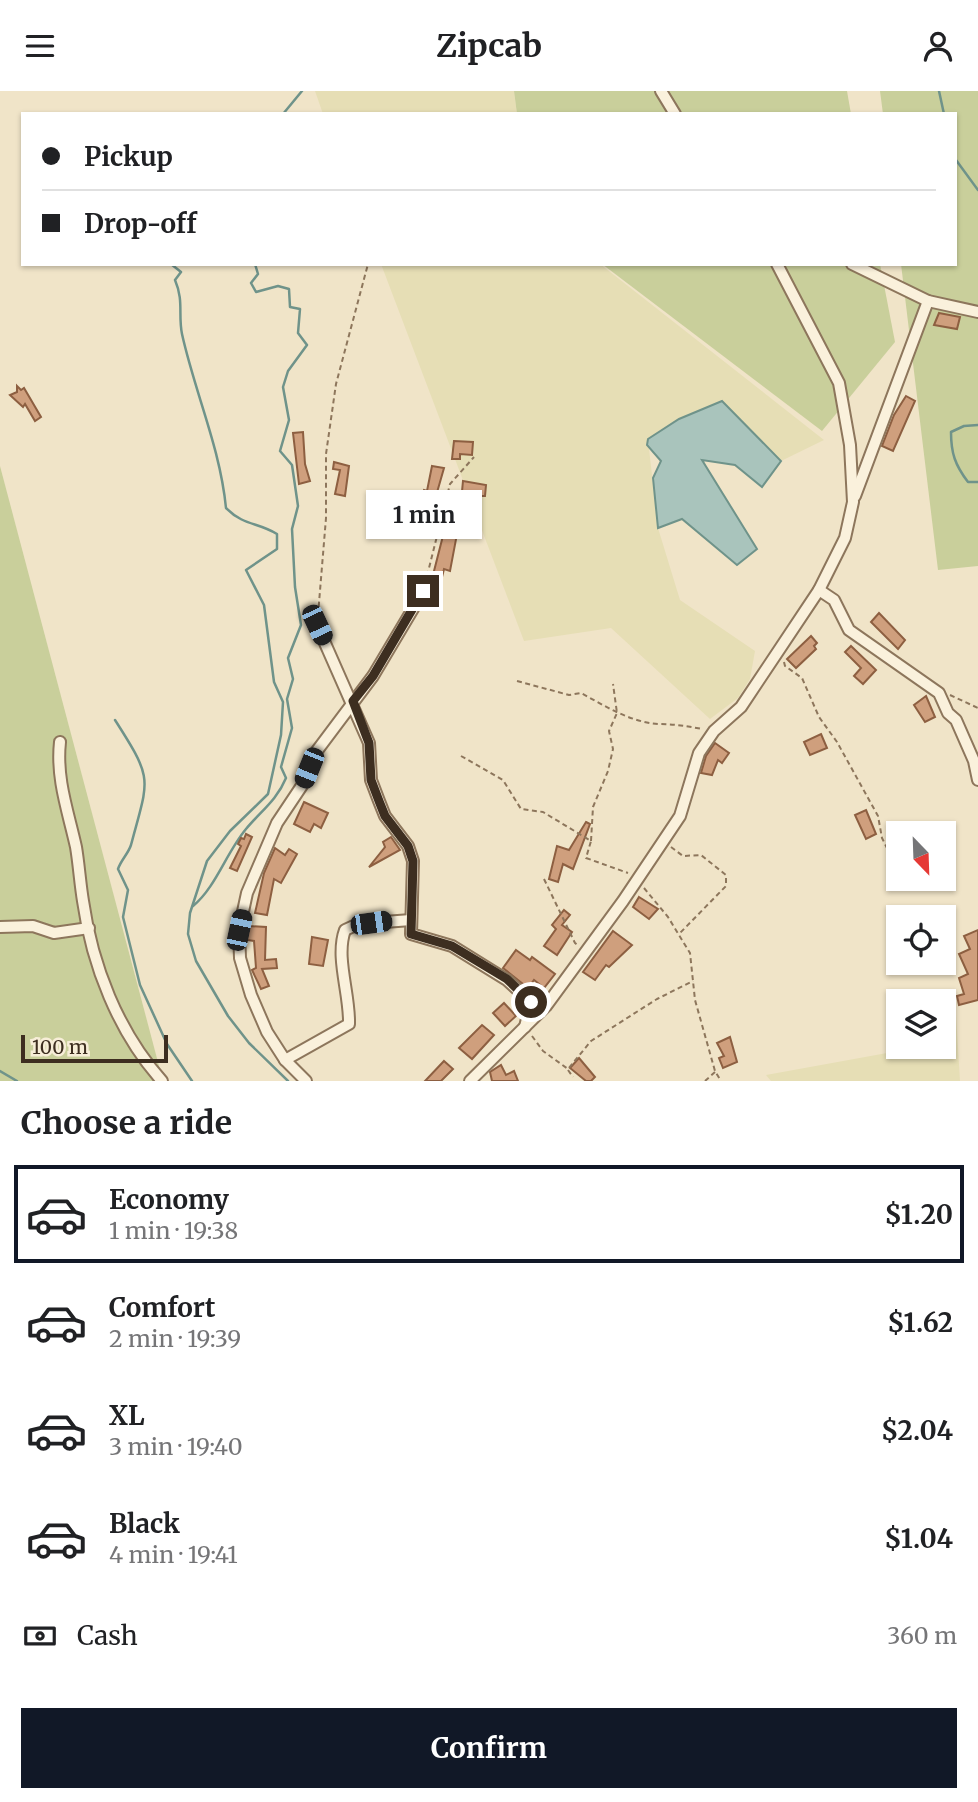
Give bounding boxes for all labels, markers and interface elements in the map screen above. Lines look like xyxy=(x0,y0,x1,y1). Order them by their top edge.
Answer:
text: Zipcab xyxy=(436,26,542,66)
icon: menu xyxy=(21,27,59,65)
icon: person xyxy=(919,27,957,65)
text: Pickup xyxy=(84,140,173,173)
text: Drop-off xyxy=(84,207,197,240)
callout: 1 min xyxy=(365,489,481,539)
text: 1 min xyxy=(393,500,455,529)
route end xyxy=(407,575,439,607)
car xyxy=(299,602,336,648)
car xyxy=(292,745,327,791)
north arrow xyxy=(886,821,956,891)
map controls xyxy=(886,821,956,1059)
button: locate xyxy=(886,905,956,975)
car xyxy=(225,907,254,953)
car xyxy=(349,910,394,936)
route start xyxy=(515,986,547,1018)
button: layers xyxy=(886,989,956,1059)
scale bar xyxy=(21,1032,168,1064)
text: 100 m xyxy=(32,1035,88,1059)
text: Choose a ride xyxy=(21,1103,232,1143)
icon: car xyxy=(25,1183,88,1246)
text: Economy xyxy=(109,1183,229,1216)
text: $1.20 xyxy=(884,1198,953,1231)
text: 1 min · 19:38 xyxy=(109,1216,238,1245)
icon: car xyxy=(25,1291,88,1354)
text: Comfort xyxy=(109,1291,215,1324)
text: $1.62 xyxy=(887,1306,953,1339)
text: 2 min · 19:39 xyxy=(109,1324,241,1353)
icon: car xyxy=(25,1399,88,1462)
text: XL xyxy=(109,1399,145,1432)
text: $2.04 xyxy=(881,1414,953,1447)
text: 3 min · 19:40 xyxy=(109,1432,243,1461)
icon: car xyxy=(25,1507,88,1570)
text: Black xyxy=(109,1507,180,1540)
text: $1.04 xyxy=(884,1522,953,1555)
text: 4 min · 19:41 xyxy=(109,1540,238,1569)
icon: cash xyxy=(21,1617,59,1655)
text: Cash xyxy=(77,1619,138,1652)
text: 360 m xyxy=(887,1621,957,1650)
button: Confirm xyxy=(21,1708,957,1788)

